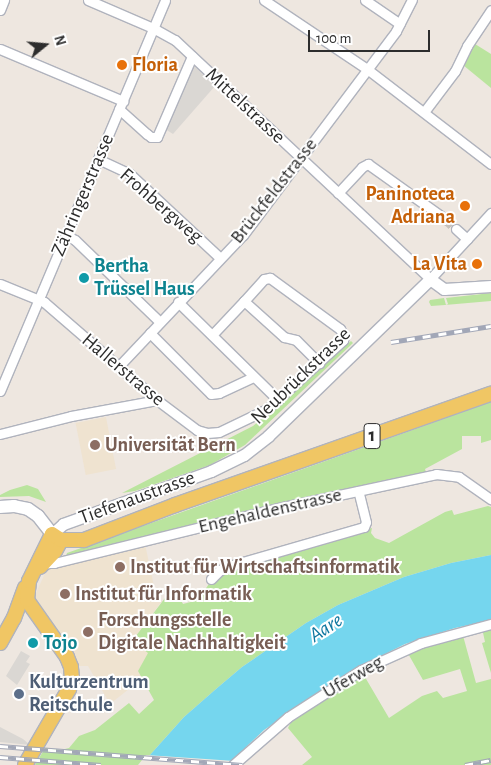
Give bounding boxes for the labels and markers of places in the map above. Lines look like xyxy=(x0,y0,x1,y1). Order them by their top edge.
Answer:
place label: Floria xyxy=(132,53,178,77)
marker: Floria xyxy=(116,59,128,71)
place label: Paninoteca Adriana xyxy=(365,183,455,230)
marker: Paninoteca Adriana xyxy=(459,200,471,212)
place label: La Vita xyxy=(412,252,467,276)
place label: Bertha Trüssel Haus xyxy=(94,254,195,301)
marker: La Vita xyxy=(471,258,483,270)
marker: Bertha Trüssel Haus xyxy=(78,272,90,284)
place label: Universität Bern xyxy=(105,433,236,457)
marker: Universität Bern xyxy=(89,439,101,451)
place label: Institut für Wirtschaftsinformatik xyxy=(130,555,400,579)
marker: Institut für Wirtschaftsinformatik xyxy=(114,561,126,573)
place label: Institut für Informatik xyxy=(75,582,252,606)
marker: Institut für Informatik xyxy=(59,588,71,600)
place label: Forschungsstelle Digitale Nachhaltigkeit xyxy=(98,608,286,655)
marker: Forschungsstelle Digitale Nachhaltigkeit xyxy=(82,626,94,638)
place label: Tojo xyxy=(43,631,77,655)
marker: Tojo xyxy=(27,637,39,649)
place label: Kulturzentrum Reitschule xyxy=(29,670,149,717)
marker: Kulturzentrum Reitschule xyxy=(13,688,25,700)

